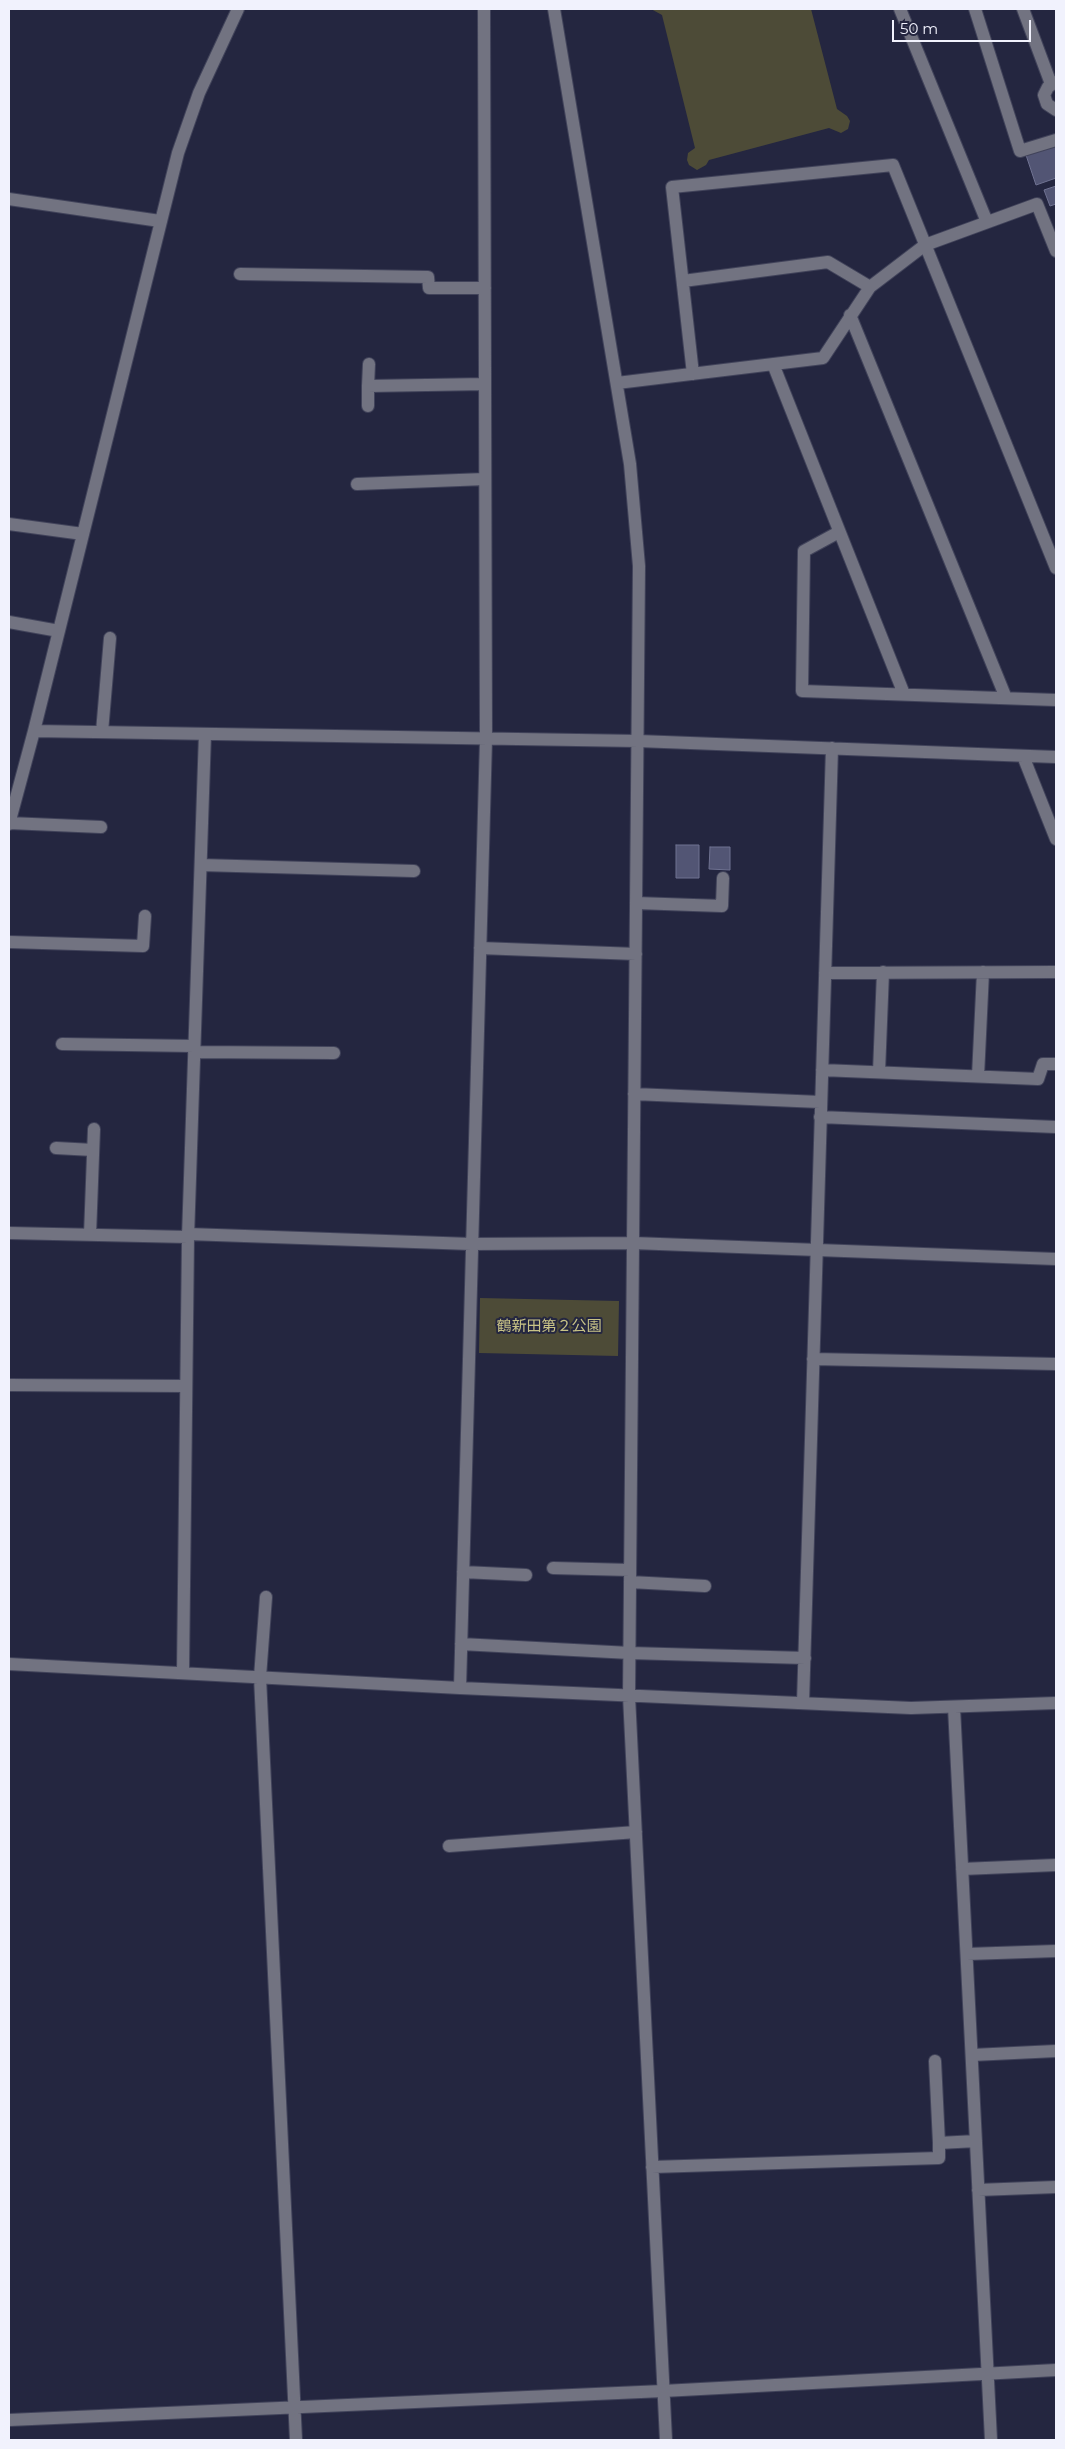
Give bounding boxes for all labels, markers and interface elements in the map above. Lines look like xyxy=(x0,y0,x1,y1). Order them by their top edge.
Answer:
scale bar xyxy=(895,10,1034,42)
text: 50 m xyxy=(900,19,938,38)
park label: 鶴新田第２公園 xyxy=(497,1318,601,1336)

